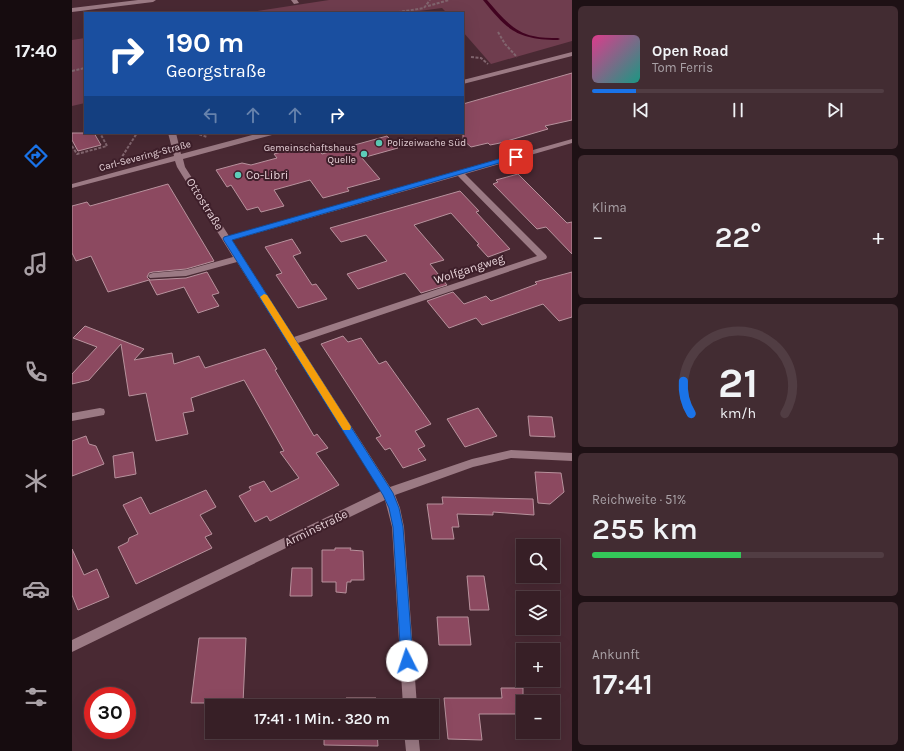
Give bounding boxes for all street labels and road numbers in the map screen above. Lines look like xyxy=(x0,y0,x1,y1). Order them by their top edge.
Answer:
street label: Carl-Severing-Straße xyxy=(98,138,192,174)
street label: Ottostraße xyxy=(184,175,226,233)
street label: Wolfgangweg xyxy=(432,251,506,287)
street label: Arminstraße xyxy=(282,507,350,549)

